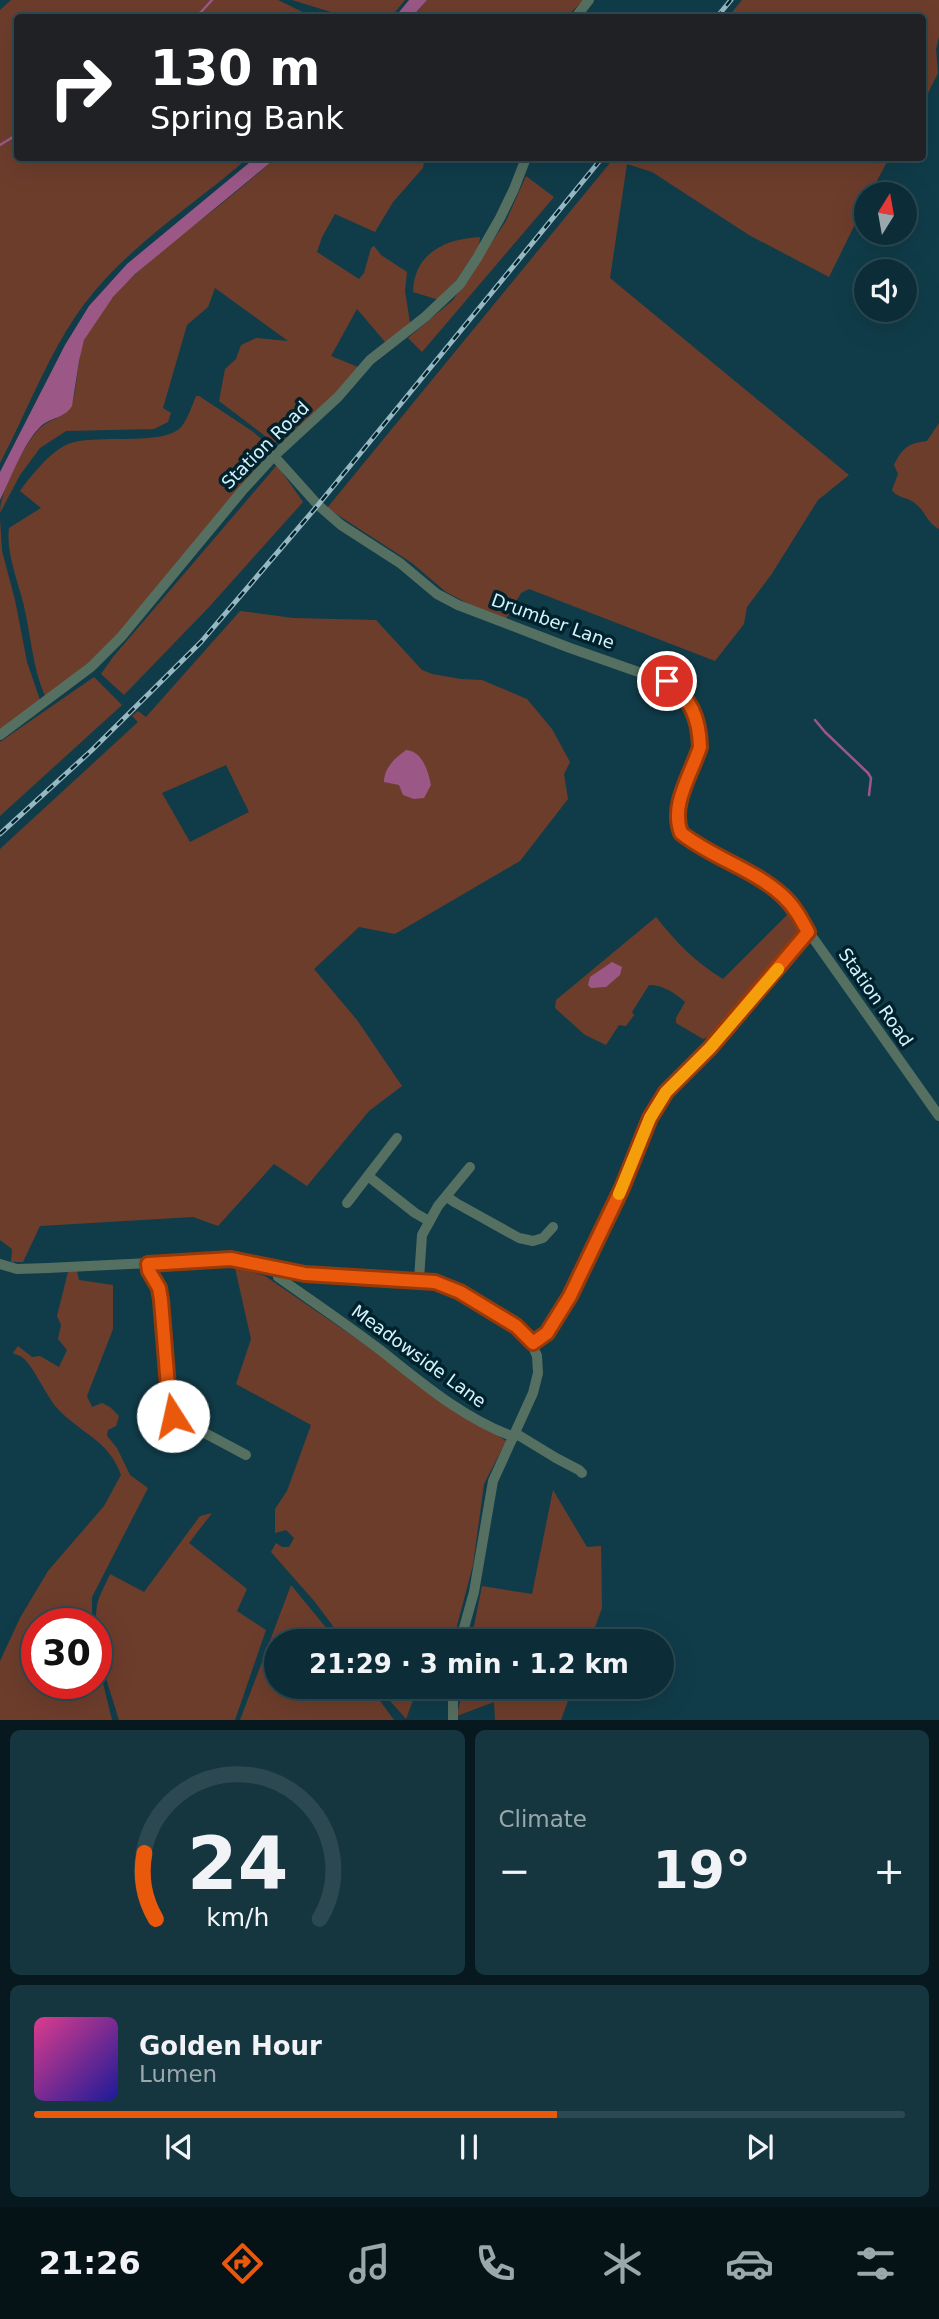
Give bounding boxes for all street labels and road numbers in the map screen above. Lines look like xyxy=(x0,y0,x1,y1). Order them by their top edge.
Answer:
street label: Station Road xyxy=(217,397,313,493)
street label: Drumber Lane xyxy=(489,589,617,653)
street label: Station Road xyxy=(834,944,918,1050)
street label: Meadowside Lane xyxy=(348,1300,490,1412)

